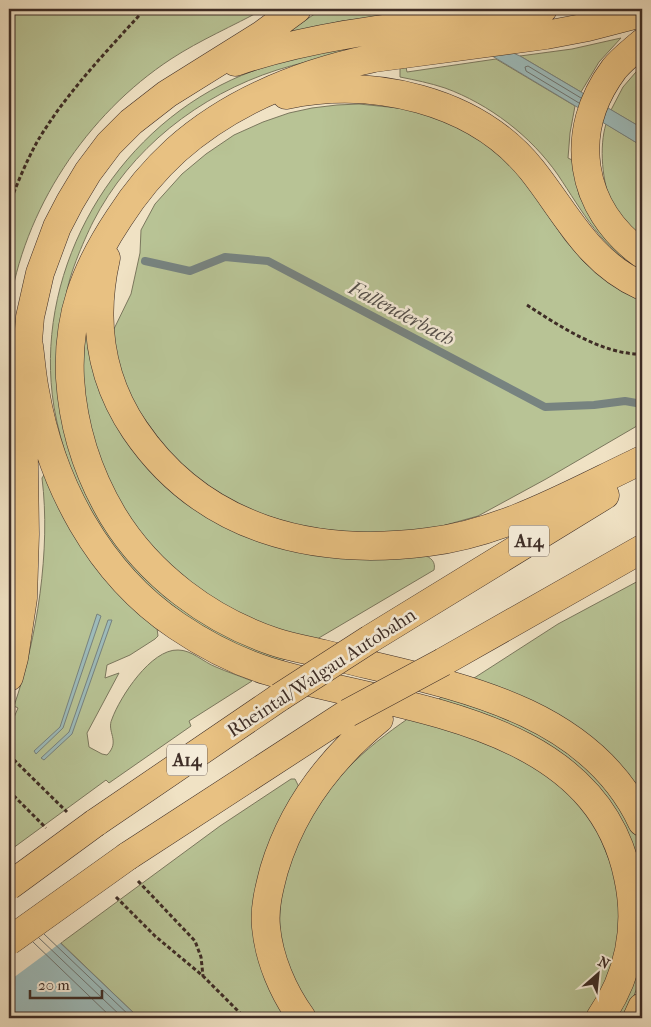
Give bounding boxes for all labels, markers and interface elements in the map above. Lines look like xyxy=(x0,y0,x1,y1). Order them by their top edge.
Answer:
water label: Fallenderbach xyxy=(344,276,458,351)
road number: A14 xyxy=(509,526,549,556)
street label: Rheintal/Walgau Autobahn xyxy=(223,604,420,742)
road number: A14 xyxy=(167,744,207,776)
north arrow xyxy=(574,950,624,1000)
text: N xyxy=(595,953,613,973)
scale bar xyxy=(30,967,102,999)
text: 20 m xyxy=(38,976,70,994)

